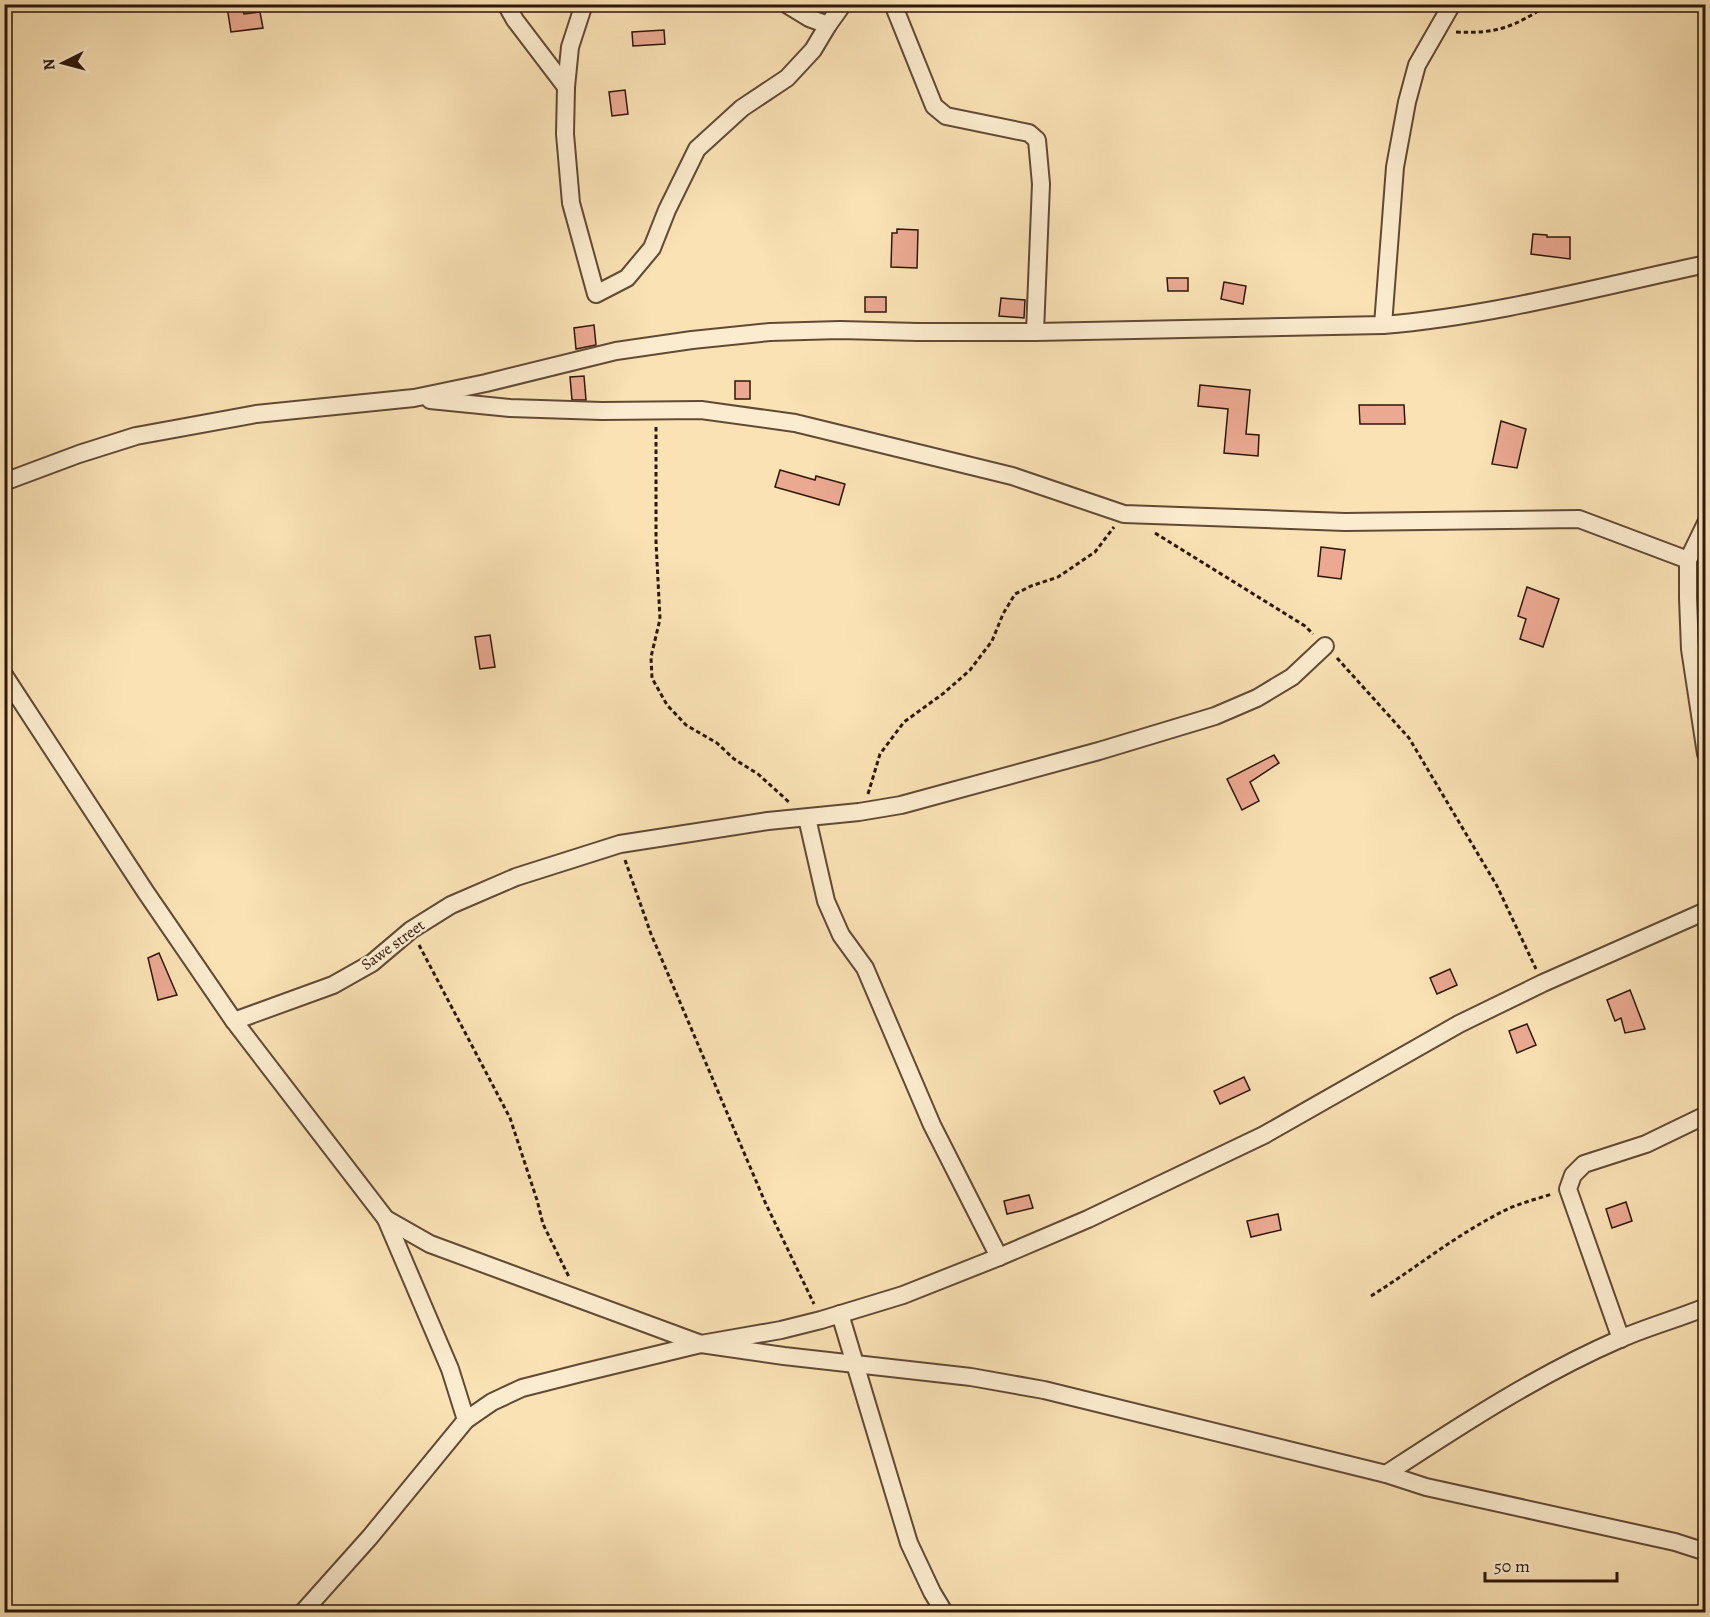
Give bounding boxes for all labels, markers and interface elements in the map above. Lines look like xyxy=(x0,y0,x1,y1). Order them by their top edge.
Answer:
north arrow xyxy=(33,33,93,93)
text: N xyxy=(37,57,61,71)
street label: Sawe street xyxy=(357,914,429,976)
scale bar xyxy=(1485,1545,1617,1583)
text: 50 m xyxy=(1494,1554,1530,1578)

